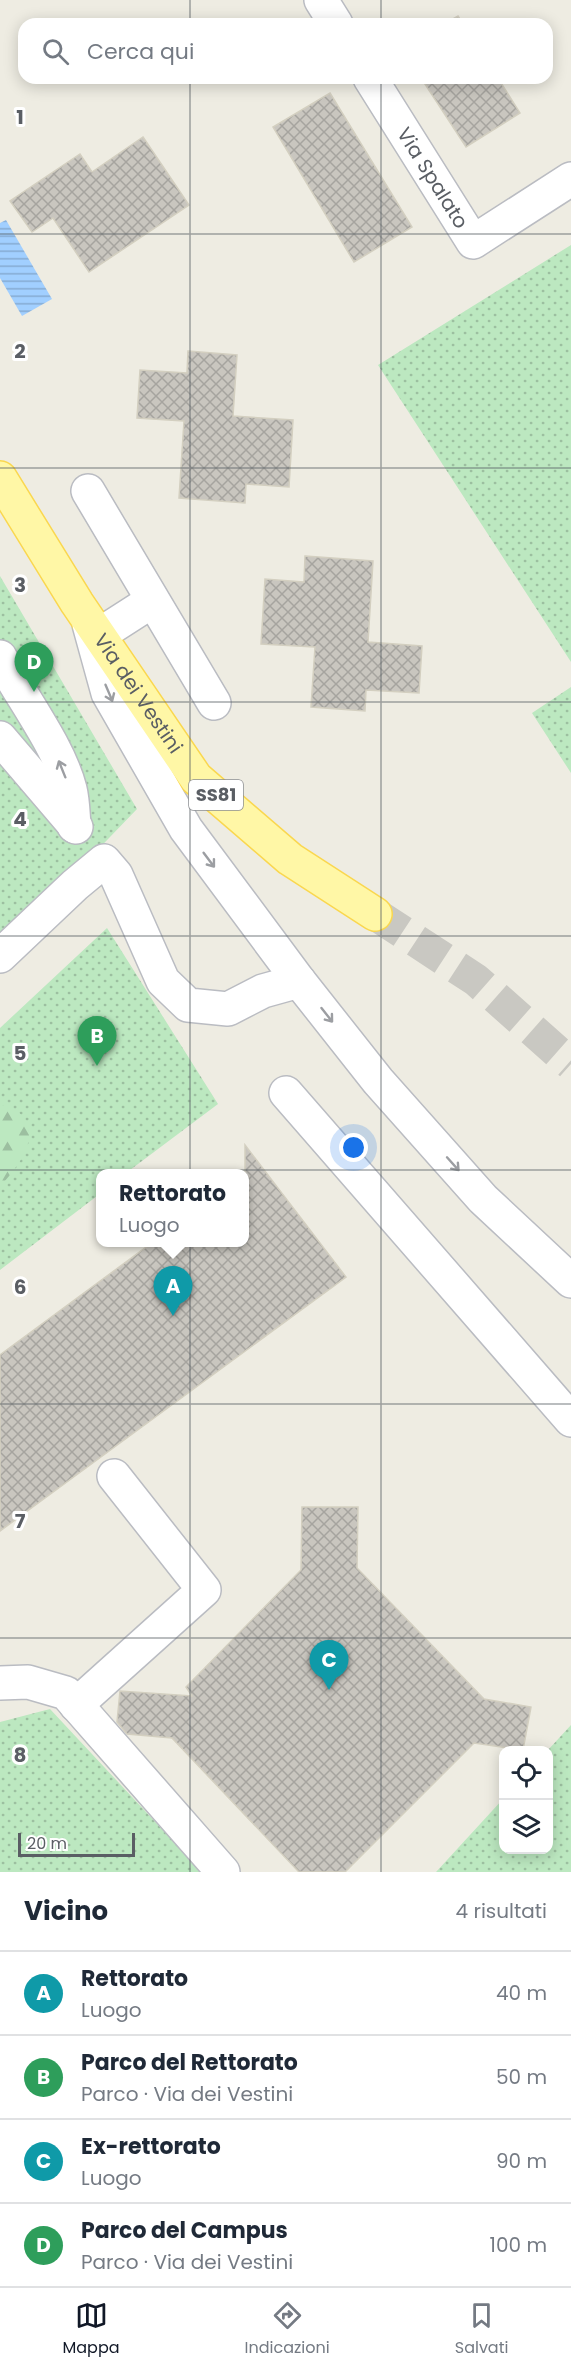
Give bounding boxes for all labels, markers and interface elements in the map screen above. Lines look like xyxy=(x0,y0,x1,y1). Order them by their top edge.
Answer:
search box xyxy=(18,18,553,84)
icon: search xyxy=(39,35,72,68)
text: Cerca qui xyxy=(87,36,194,67)
text: 1 xyxy=(16,103,24,131)
street label: Via Spalato xyxy=(390,122,475,234)
text: 2 xyxy=(14,337,26,365)
text: 3 xyxy=(14,571,26,599)
street label: Via dei Vestini xyxy=(87,628,189,759)
pin: D xyxy=(15,642,54,692)
one-way arrow xyxy=(104,683,115,702)
one-way arrow xyxy=(56,760,67,779)
road number: SS81 xyxy=(189,780,243,810)
text: 4 xyxy=(13,805,27,833)
one-way arrow xyxy=(202,852,215,868)
one-way arrow xyxy=(320,1007,333,1023)
pin: B xyxy=(78,1016,116,1066)
text: 5 xyxy=(14,1039,27,1067)
your location xyxy=(339,1133,368,1162)
one-way arrow xyxy=(446,1156,460,1171)
popup xyxy=(96,1169,249,1247)
text: Rettorato xyxy=(119,1178,226,1209)
text: Luogo xyxy=(119,1211,180,1239)
pin: A xyxy=(154,1266,192,1316)
text: 6 xyxy=(14,1273,26,1301)
text: 7 xyxy=(15,1507,26,1535)
pin: C xyxy=(310,1640,348,1690)
text: 8 xyxy=(14,1741,26,1769)
map controls xyxy=(499,1746,553,1854)
button: locate xyxy=(499,1746,553,1800)
button: layers xyxy=(499,1800,553,1854)
scale bar xyxy=(18,1830,135,1858)
text: 20 m xyxy=(27,1832,67,1855)
text: Vicino xyxy=(24,1893,108,1929)
text: 4 risultati xyxy=(456,1897,547,1925)
text: Rettorato xyxy=(81,1963,188,1994)
text: A xyxy=(36,1979,51,2007)
text: 40 m xyxy=(496,1979,547,2007)
text: Luogo xyxy=(81,1996,142,2024)
text: Parco del Rettorato xyxy=(81,2047,298,2078)
text: B xyxy=(37,2063,50,2091)
text: 50 m xyxy=(496,2063,547,2091)
text: Parco · Via dei Vestini xyxy=(81,2080,293,2108)
text: Ex-rettorato xyxy=(81,2131,221,2162)
text: C xyxy=(36,2147,51,2175)
text: 90 m xyxy=(496,2147,547,2175)
text: Luogo xyxy=(81,2164,142,2192)
text: Parco del Campus xyxy=(81,2215,288,2246)
text: D xyxy=(36,2231,51,2259)
text: 100 m xyxy=(490,2231,547,2259)
text: Parco · Via dei Vestini xyxy=(81,2248,293,2276)
tab: Mappa xyxy=(63,2299,120,2360)
tab: Indicazioni xyxy=(245,2299,330,2360)
tab: Salvati xyxy=(455,2299,508,2360)

